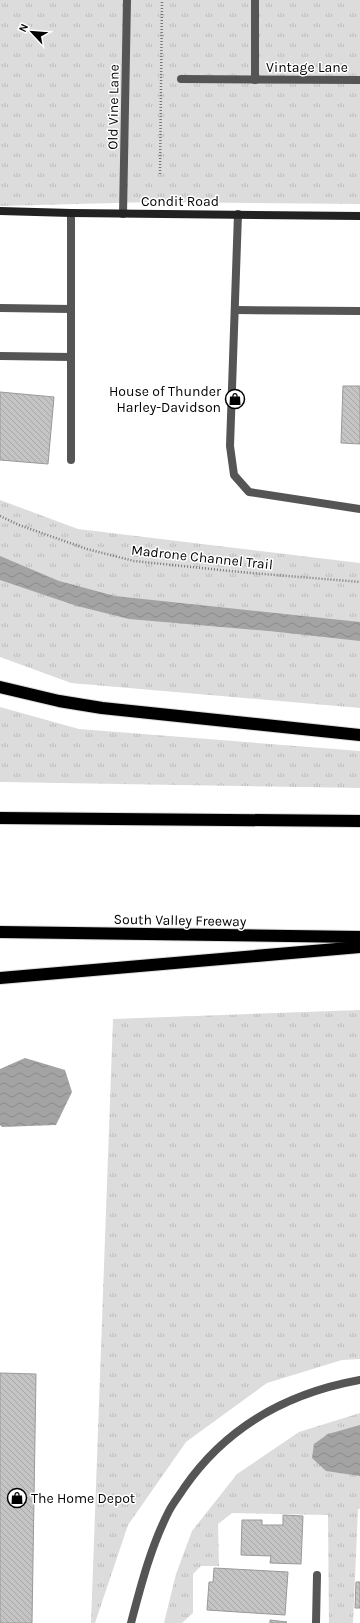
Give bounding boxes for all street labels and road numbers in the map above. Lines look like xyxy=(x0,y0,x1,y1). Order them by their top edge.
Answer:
street label: Vintage Lane xyxy=(266,59,348,76)
street label: Old Vine Lane xyxy=(104,64,123,150)
street label: Condit Road xyxy=(141,193,219,210)
street label: Madrone Channel Trail xyxy=(130,542,274,573)
street label: South Valley Freeway xyxy=(113,911,247,930)

